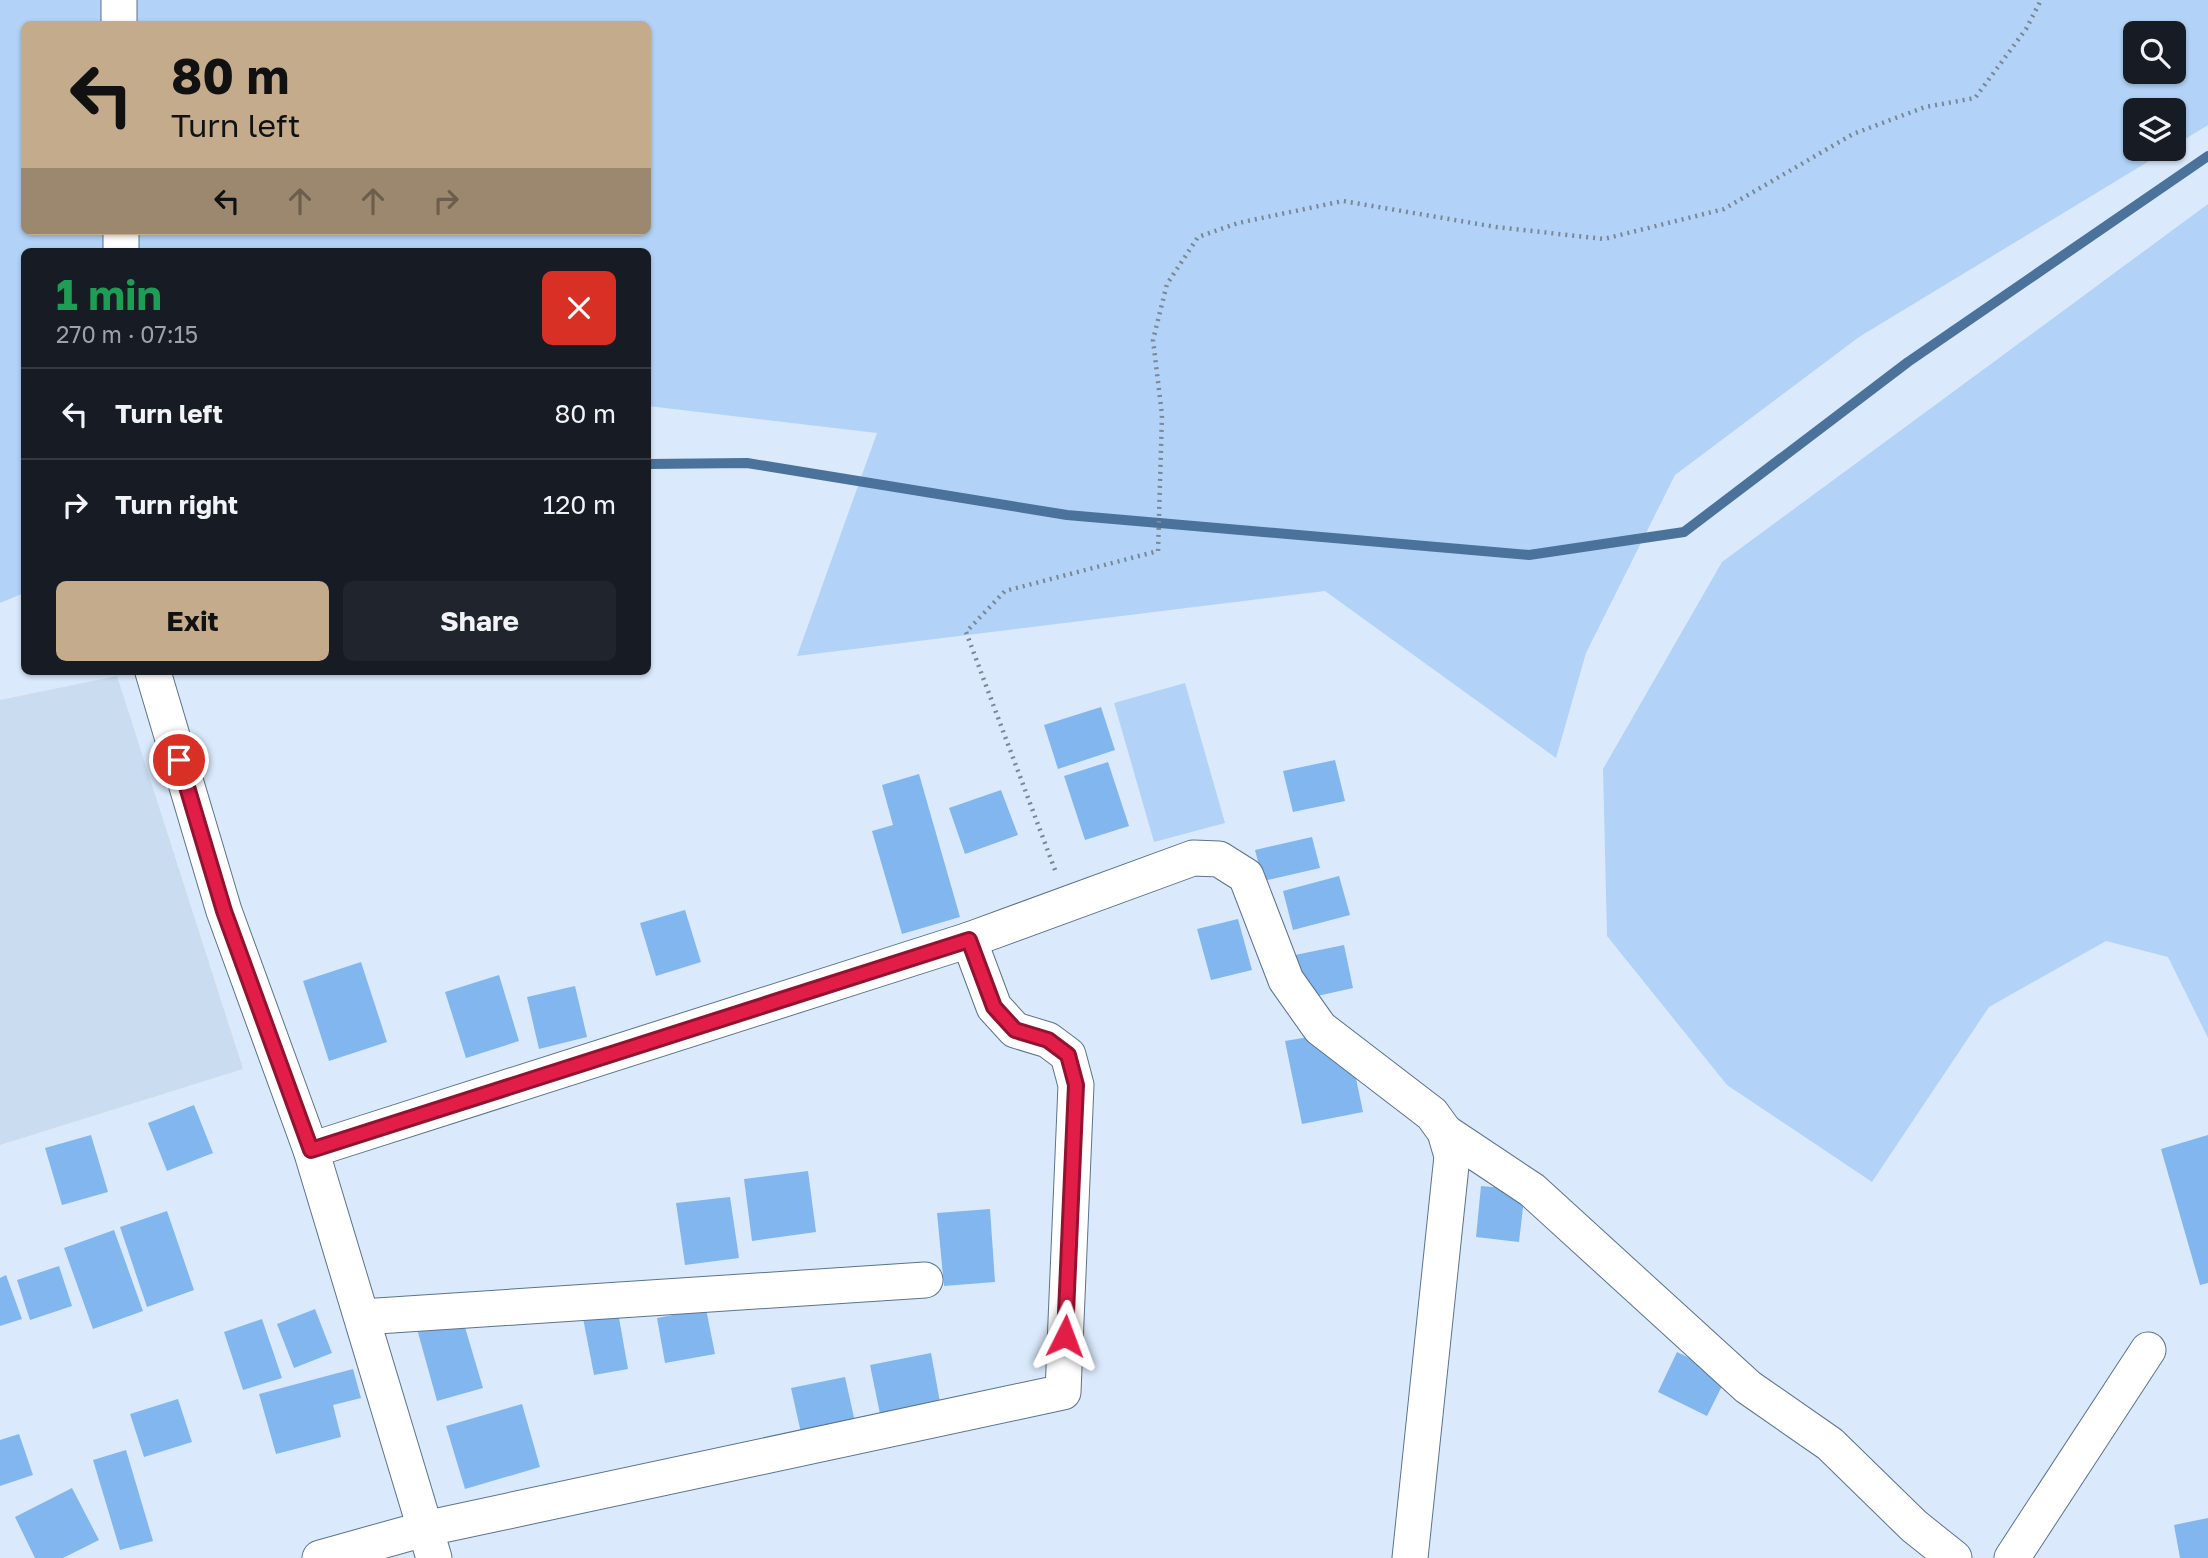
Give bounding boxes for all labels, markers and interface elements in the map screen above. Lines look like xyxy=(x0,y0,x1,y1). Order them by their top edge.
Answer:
map controls xyxy=(2123,21,2186,161)
button: search xyxy=(2123,21,2186,84)
text: 80 m xyxy=(171,46,289,105)
icon: left xyxy=(56,49,147,140)
button: layers xyxy=(2123,98,2186,161)
text: Turn left xyxy=(171,106,300,144)
icon: left xyxy=(208,182,246,220)
icon: ahead xyxy=(281,182,319,220)
icon: ahead xyxy=(354,182,392,220)
icon: right xyxy=(427,182,465,220)
text: 1 min xyxy=(56,269,162,319)
button: close xyxy=(542,271,616,345)
text: 270 m · 07:15 xyxy=(56,320,198,348)
icon: left xyxy=(56,395,94,433)
text: Turn left xyxy=(115,398,223,429)
text: 80 m xyxy=(555,398,616,429)
icon: right xyxy=(56,486,94,524)
text: Turn right xyxy=(115,489,238,520)
text: 120 m xyxy=(543,489,616,520)
button: Exit xyxy=(56,581,329,661)
button: Share xyxy=(343,581,616,661)
pin xyxy=(149,730,209,790)
icon: arrive xyxy=(160,741,198,779)
position arrow xyxy=(1028,1299,1102,1373)

